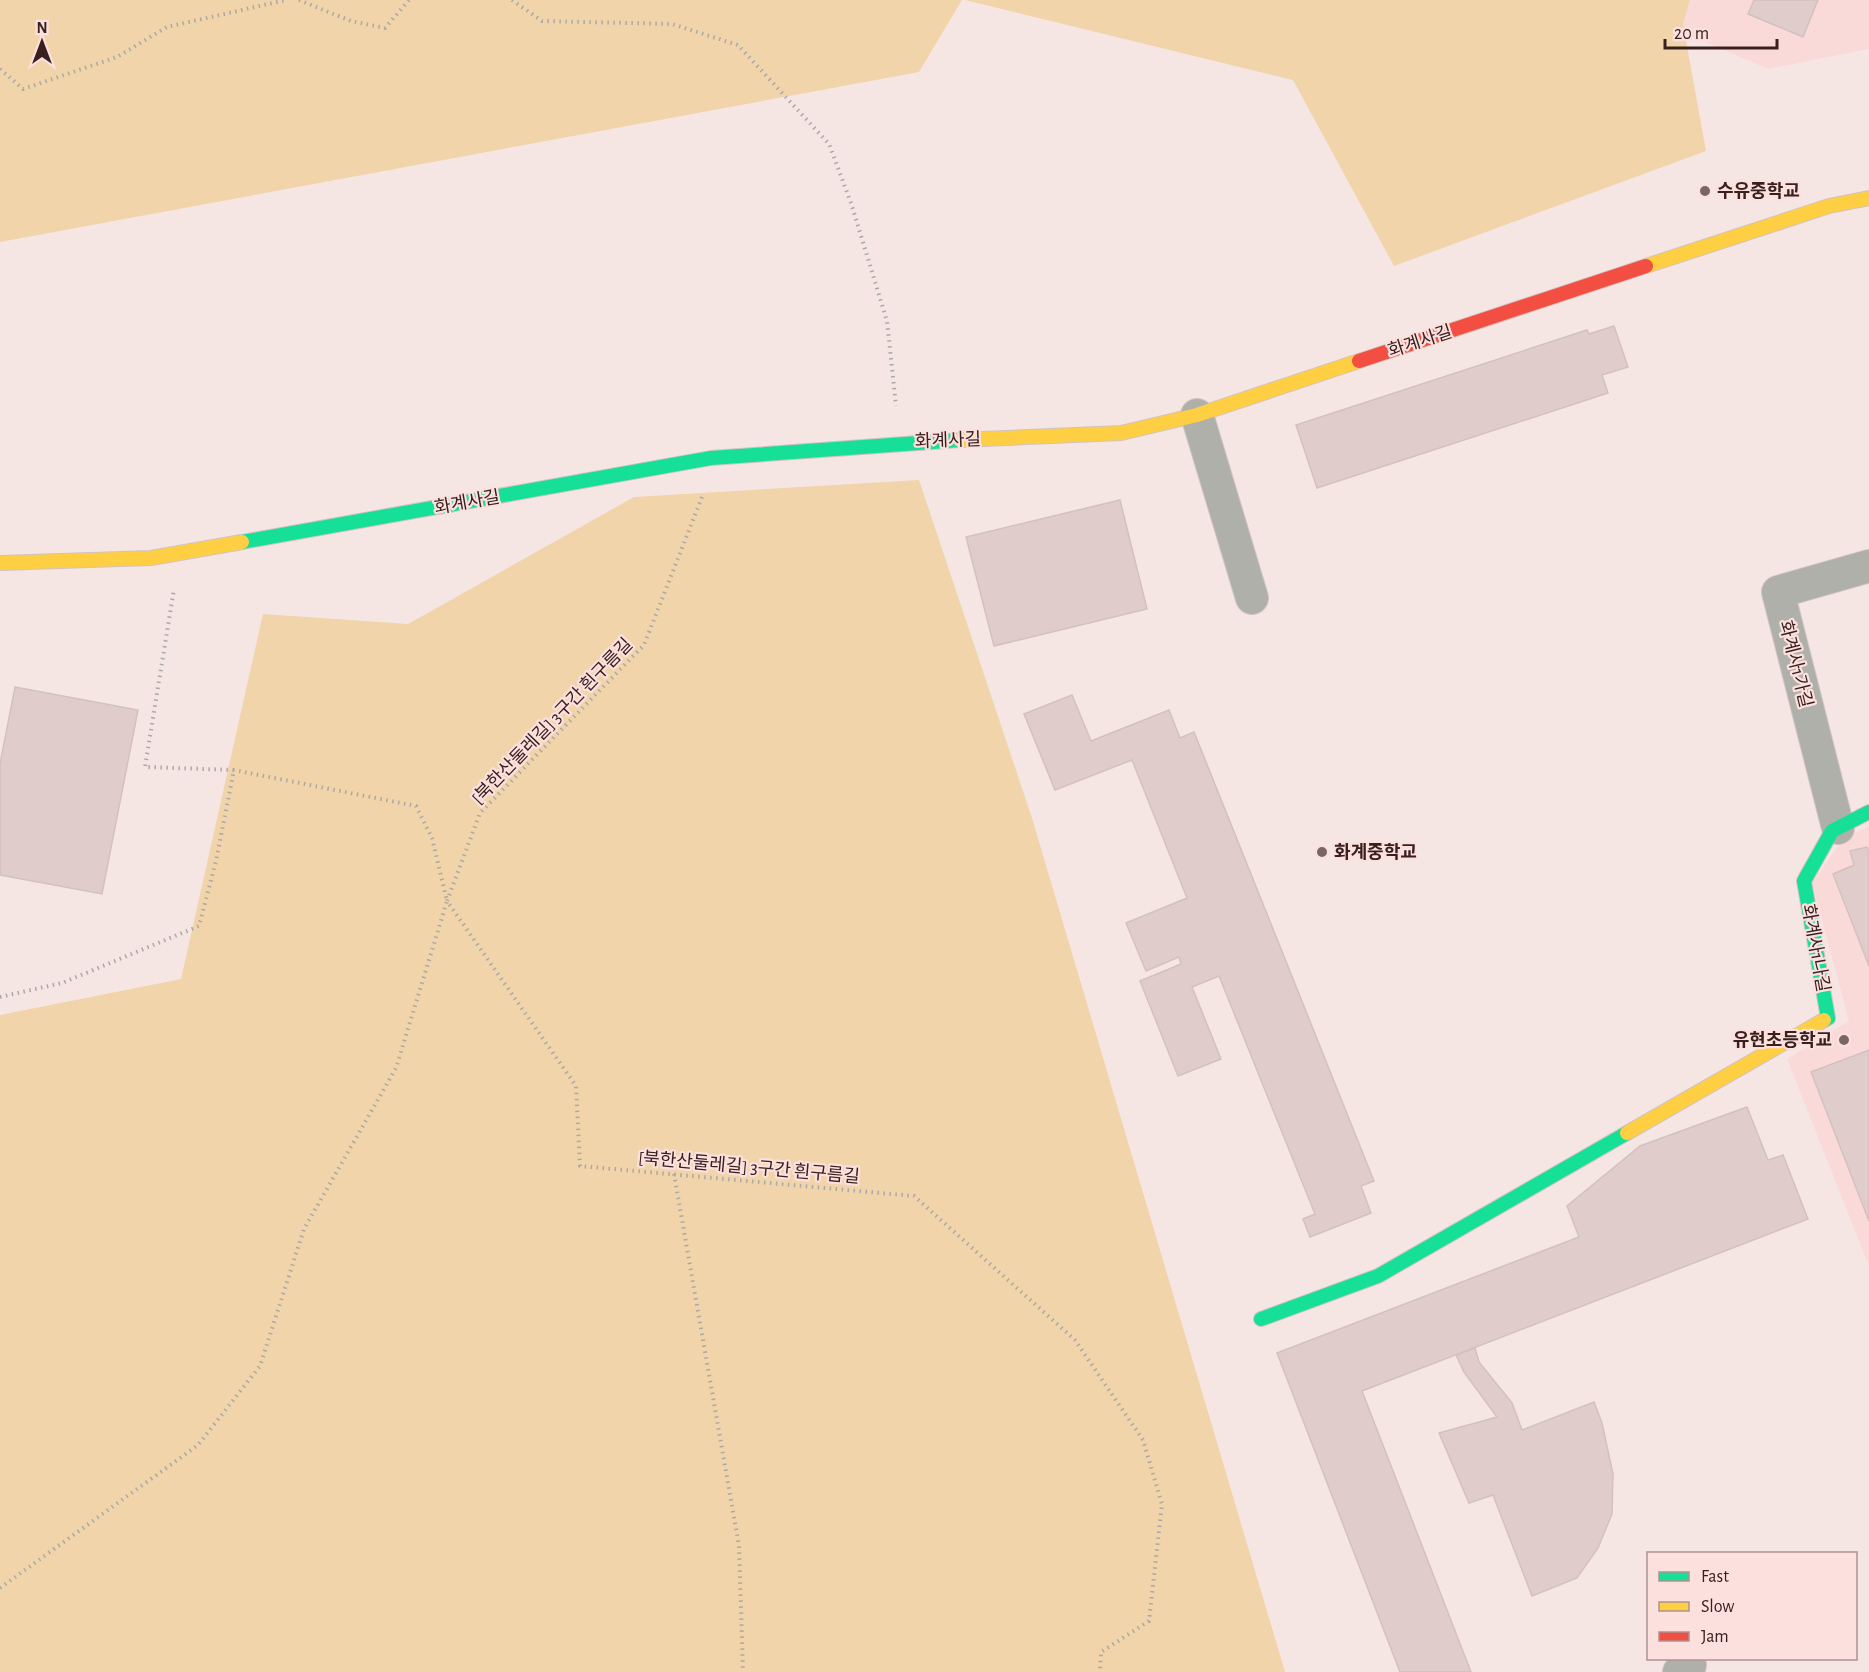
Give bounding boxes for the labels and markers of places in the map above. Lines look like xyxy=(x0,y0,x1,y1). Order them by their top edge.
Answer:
place label: 수유중학교 xyxy=(1717,181,1800,201)
marker: 수유중학교 xyxy=(1698,184,1712,198)
place label: 화계중학교 xyxy=(1334,842,1417,862)
marker: 화계중학교 xyxy=(1315,845,1329,859)
place label: 유현초등학교 xyxy=(1733,1030,1832,1050)
marker: 유현초등학교 xyxy=(1837,1033,1851,1047)

